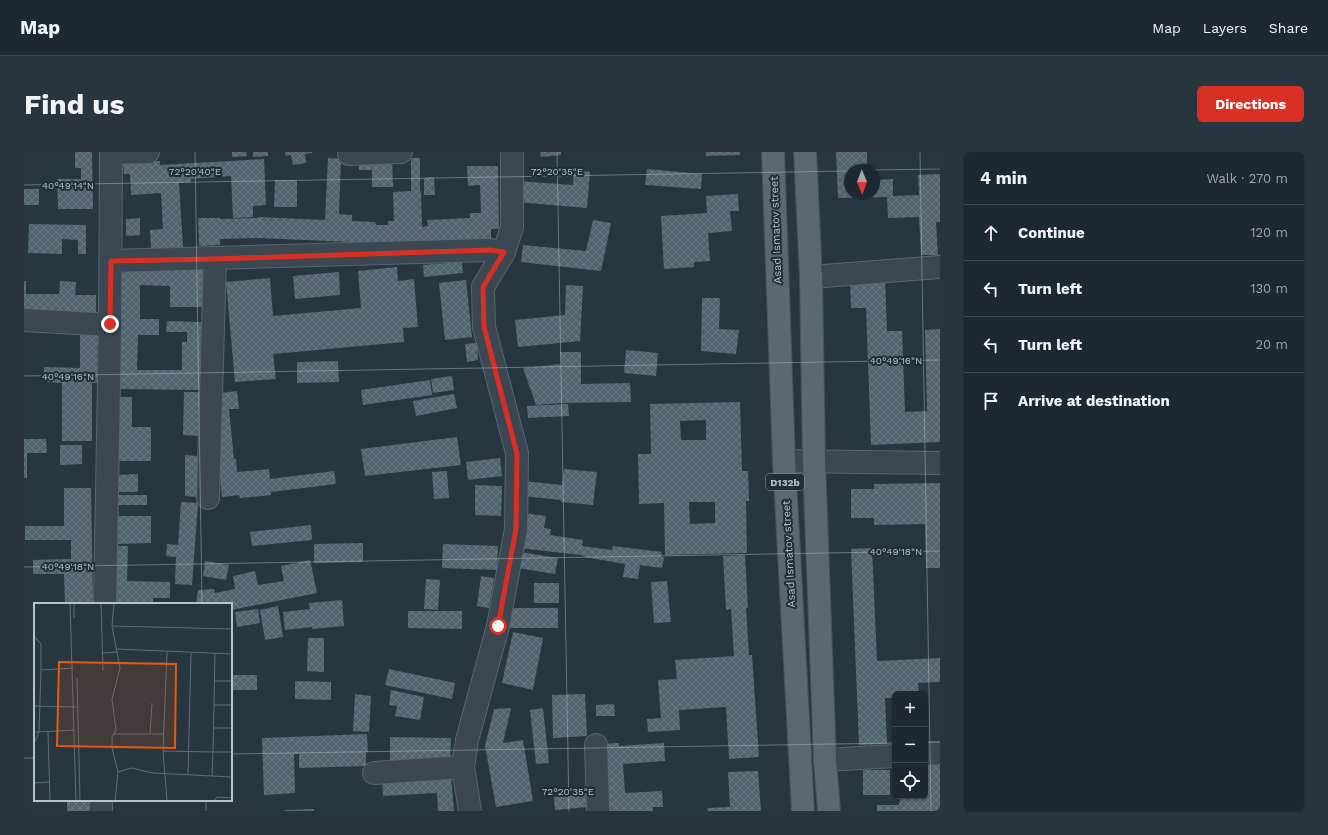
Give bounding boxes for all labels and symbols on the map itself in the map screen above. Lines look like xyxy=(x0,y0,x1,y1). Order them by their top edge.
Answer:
north arrow xyxy=(844,164,880,200)
text: 72°20'40"E xyxy=(169,166,221,177)
text: 72°20'35"E xyxy=(531,166,583,177)
street label: Asad Ismatov street xyxy=(768,176,784,284)
text: 40°49'14"N xyxy=(42,180,94,191)
route end xyxy=(101,315,119,333)
text: 40°49'16"N xyxy=(870,355,922,366)
text: 40°49'16"N xyxy=(42,371,94,382)
road number: D132b xyxy=(766,474,804,490)
street label: Asad Ismatov street xyxy=(780,500,798,608)
text: 40°49'18"N xyxy=(870,546,922,557)
text: 40°49'18"N xyxy=(42,561,94,572)
inset map xyxy=(34,603,232,801)
route start xyxy=(489,617,507,635)
text: 72°20'35"E xyxy=(542,786,594,797)

